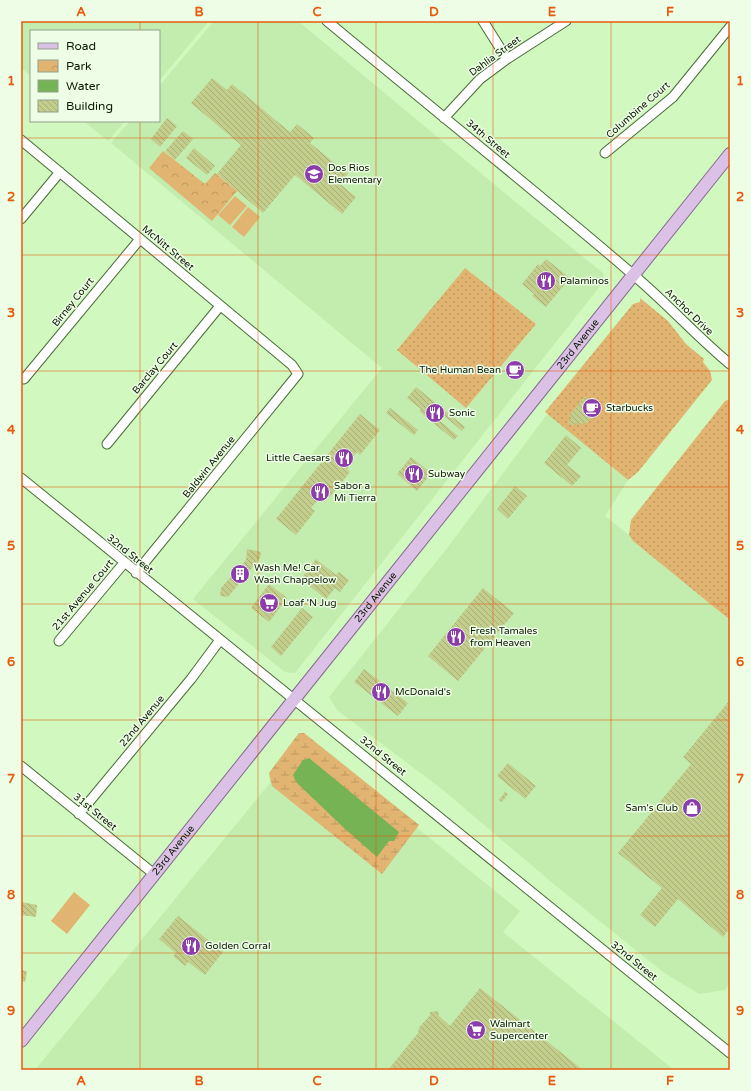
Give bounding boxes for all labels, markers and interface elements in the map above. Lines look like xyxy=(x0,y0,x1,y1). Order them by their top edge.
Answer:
text: A xyxy=(76,4,86,20)
text: B xyxy=(194,4,204,20)
text: C xyxy=(312,4,322,20)
text: D xyxy=(429,4,439,20)
text: E xyxy=(548,4,556,20)
text: F xyxy=(666,4,674,20)
legend xyxy=(30,30,160,122)
street label: Dahlia Street xyxy=(467,33,523,79)
text: Road xyxy=(66,39,96,53)
text: Park xyxy=(66,59,92,73)
text: 1 xyxy=(7,73,15,89)
text: 1 xyxy=(736,73,744,89)
text: Water xyxy=(66,79,101,93)
street label: Columbine Court xyxy=(604,79,672,141)
text: Building xyxy=(66,99,113,113)
street label: 34th Street xyxy=(464,117,513,161)
place label: Dos Rios Elementary xyxy=(328,162,383,186)
school or university icon: Dos Rios Elementary xyxy=(303,163,325,185)
text: 2 xyxy=(7,189,15,205)
text: 2 xyxy=(736,189,744,205)
street label: McNitt Street xyxy=(140,223,197,273)
restaurant icon: Palaminos xyxy=(535,270,557,292)
street label: Birney Court xyxy=(50,275,96,329)
place label: Palaminos xyxy=(560,275,609,287)
street label: Anchor Drive xyxy=(663,286,716,338)
text: 3 xyxy=(7,305,15,321)
text: 3 xyxy=(736,305,744,321)
street label: 23rd Avenue xyxy=(554,316,602,372)
street label: Barclay Court xyxy=(130,339,180,396)
cafe icon: The Human Bean xyxy=(504,359,526,381)
place label: The Human Bean xyxy=(419,364,501,376)
cafe icon: Starbucks xyxy=(581,397,603,419)
restaurant icon: Sonic xyxy=(424,402,446,424)
place label: Starbucks xyxy=(606,402,653,414)
place label: Sonic xyxy=(449,407,475,419)
text: 4 xyxy=(7,422,16,438)
text: 4 xyxy=(736,422,745,438)
street label: Baldwin Avenue xyxy=(180,433,238,500)
restaurant icon: Little Caesars xyxy=(333,447,355,469)
place label: Little Caesars xyxy=(266,452,330,464)
restaurant icon: Subway xyxy=(403,463,425,485)
place label: Subway xyxy=(428,468,466,480)
place label: Sabor a Mi Tierra xyxy=(334,480,376,504)
restaurant icon: Sabor a Mi Tierra xyxy=(309,481,331,503)
street label: 32nd Street xyxy=(104,532,156,576)
text: 5 xyxy=(7,538,15,554)
text: 5 xyxy=(736,538,744,554)
street label: 21st Avenue Court xyxy=(50,557,116,633)
place label: Wash Me! Car Wash Chappelow xyxy=(254,562,336,586)
building icon: Wash Me! Car Wash Chappelow xyxy=(229,563,251,585)
street label: 23rd Avenue xyxy=(352,569,400,625)
supermarket icon: Loaf 'N Jug xyxy=(258,592,280,614)
place label: Loaf 'N Jug xyxy=(283,597,337,609)
place label: Fresh Tamales from Heaven xyxy=(470,625,537,649)
restaurant icon: Fresh Tamales from Heaven xyxy=(445,626,467,648)
text: 6 xyxy=(7,654,15,670)
text: 6 xyxy=(736,654,744,670)
restaurant icon: McDonald's xyxy=(370,681,392,703)
place label: McDonald's xyxy=(395,686,451,698)
street label: 22nd Avenue xyxy=(117,693,167,749)
street label: 32nd Street xyxy=(357,734,409,778)
text: 7 xyxy=(7,771,15,787)
text: 7 xyxy=(736,771,744,787)
street label: 31st Street xyxy=(71,791,119,833)
shop icon: Sam's Club xyxy=(681,797,703,819)
place label: Sam's Club xyxy=(626,802,678,814)
street label: 23rd Avenue xyxy=(150,823,197,878)
text: 8 xyxy=(7,887,15,903)
text: 8 xyxy=(736,887,744,903)
restaurant icon: Golden Corral xyxy=(180,935,202,957)
street label: 32nd Street xyxy=(608,939,660,983)
place label: Golden Corral xyxy=(205,940,270,952)
text: 9 xyxy=(7,1003,15,1019)
text: 9 xyxy=(736,1003,744,1019)
place label: Walmart Supercenter xyxy=(490,1018,548,1042)
supermarket icon: Walmart Supercenter xyxy=(465,1019,487,1041)
text: A xyxy=(76,1073,86,1089)
text: B xyxy=(194,1073,204,1089)
text: C xyxy=(312,1073,322,1089)
text: D xyxy=(429,1073,439,1089)
text: E xyxy=(548,1073,556,1089)
text: F xyxy=(666,1073,674,1089)

